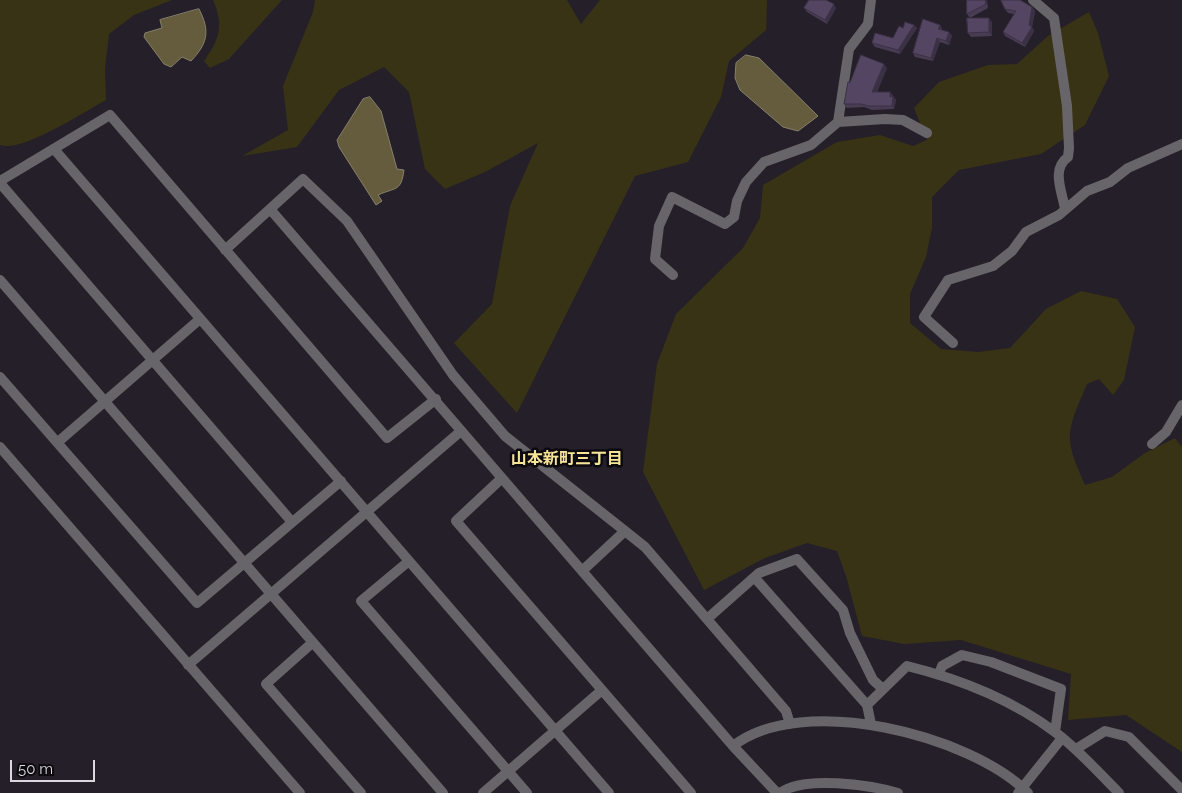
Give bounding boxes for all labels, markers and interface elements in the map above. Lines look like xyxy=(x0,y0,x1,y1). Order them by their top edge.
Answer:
district label: 山本新町三丁目 xyxy=(511,449,623,469)
scale bar xyxy=(12,750,98,782)
text: 50 m xyxy=(18,760,53,778)

